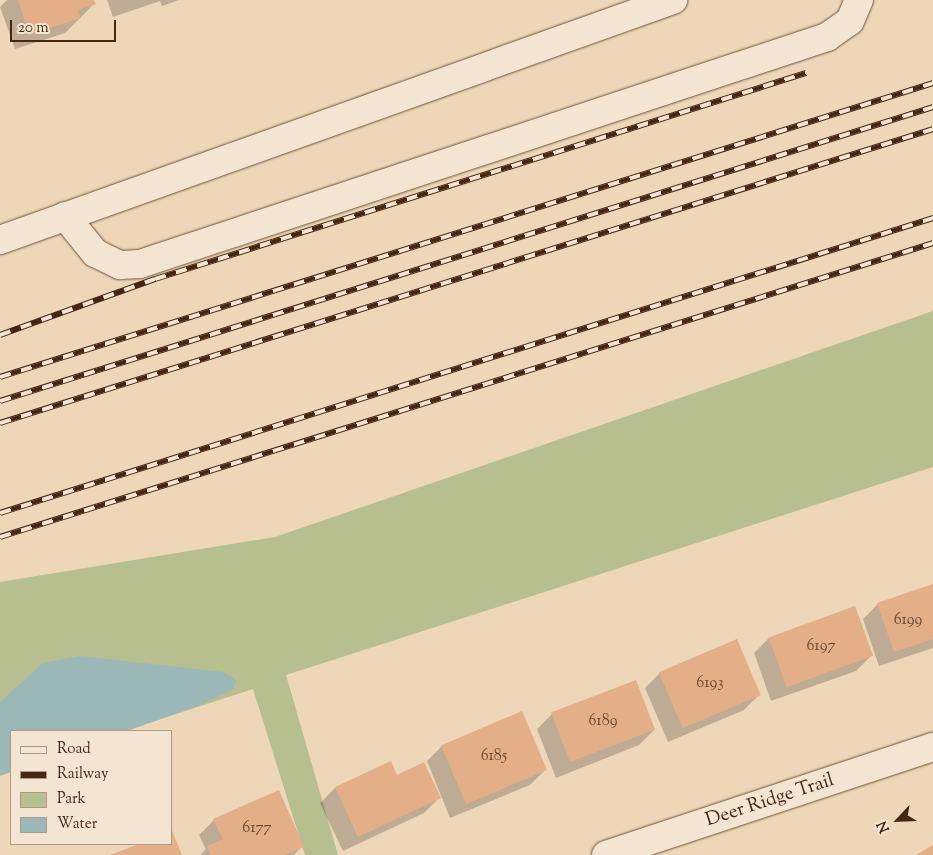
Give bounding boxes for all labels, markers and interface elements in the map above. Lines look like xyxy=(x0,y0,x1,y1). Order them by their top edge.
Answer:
scale bar xyxy=(12,10,119,42)
text: 20 m xyxy=(18,18,49,39)
house number: 6199 xyxy=(894,611,922,631)
house number: 6197 xyxy=(807,637,835,657)
house number: 6193 xyxy=(696,674,724,694)
house number: 6189 xyxy=(588,712,618,732)
legend xyxy=(10,730,172,845)
text: Road xyxy=(57,739,91,760)
house number: 6185 xyxy=(481,747,507,767)
text: Railway xyxy=(57,764,108,785)
street label: Deer Ridge Trail xyxy=(703,769,837,833)
text: Park xyxy=(57,789,86,810)
north arrow xyxy=(873,795,923,845)
text: Water xyxy=(57,814,97,835)
text: N xyxy=(873,817,896,836)
house number: 6177 xyxy=(242,819,272,839)

